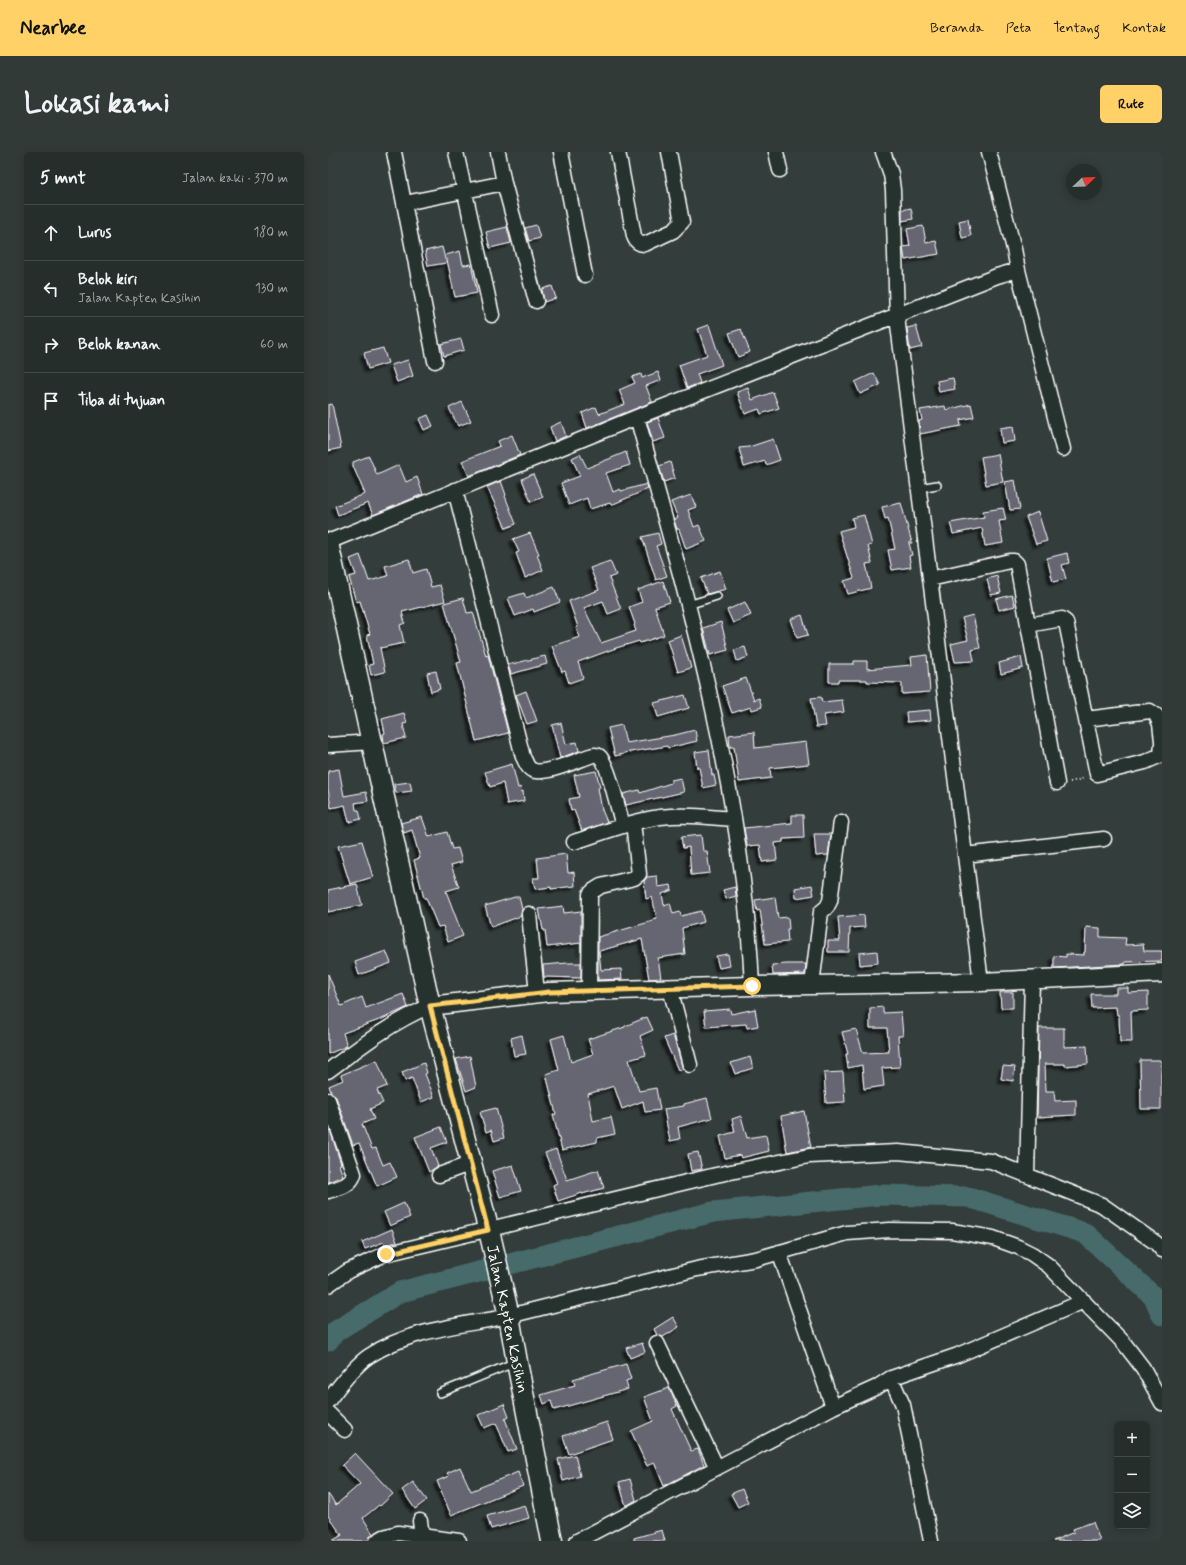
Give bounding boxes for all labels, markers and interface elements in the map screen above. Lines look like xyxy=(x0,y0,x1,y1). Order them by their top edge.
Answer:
text: Nearbee xyxy=(20,16,86,41)
text: Beranda xyxy=(930,19,984,37)
text: Peta xyxy=(1006,19,1031,37)
text: Tentang xyxy=(1053,19,1100,37)
text: Kontak xyxy=(1122,19,1166,37)
button: Rute xyxy=(1100,85,1162,123)
text: Lokasi kami xyxy=(24,86,170,123)
north arrow xyxy=(1066,164,1102,200)
text: 5 mnt xyxy=(40,167,86,189)
text: Jalan kaki · 370 m xyxy=(182,170,288,187)
icon: ahead xyxy=(40,222,62,244)
text: Lurus xyxy=(78,223,111,243)
text: 180 m xyxy=(253,224,288,241)
text: Belok kiri xyxy=(78,270,137,290)
icon: left xyxy=(40,278,62,300)
text: 130 m xyxy=(255,280,288,297)
text: Jalan Kapten Kasihin xyxy=(78,290,201,307)
icon: right xyxy=(40,334,62,356)
text: Belok kanan xyxy=(78,335,161,355)
text: 60 m xyxy=(260,336,288,353)
icon: arrive xyxy=(40,390,62,412)
text: Tiba di tujuan xyxy=(78,391,165,411)
route start xyxy=(743,977,761,995)
street label: Jalan Kapten Kasihin xyxy=(481,1243,533,1395)
route end xyxy=(377,1245,395,1263)
map controls xyxy=(1114,1421,1150,1529)
button: + xyxy=(1114,1421,1150,1457)
button: − xyxy=(1114,1457,1150,1493)
button: layers xyxy=(1114,1493,1150,1529)

